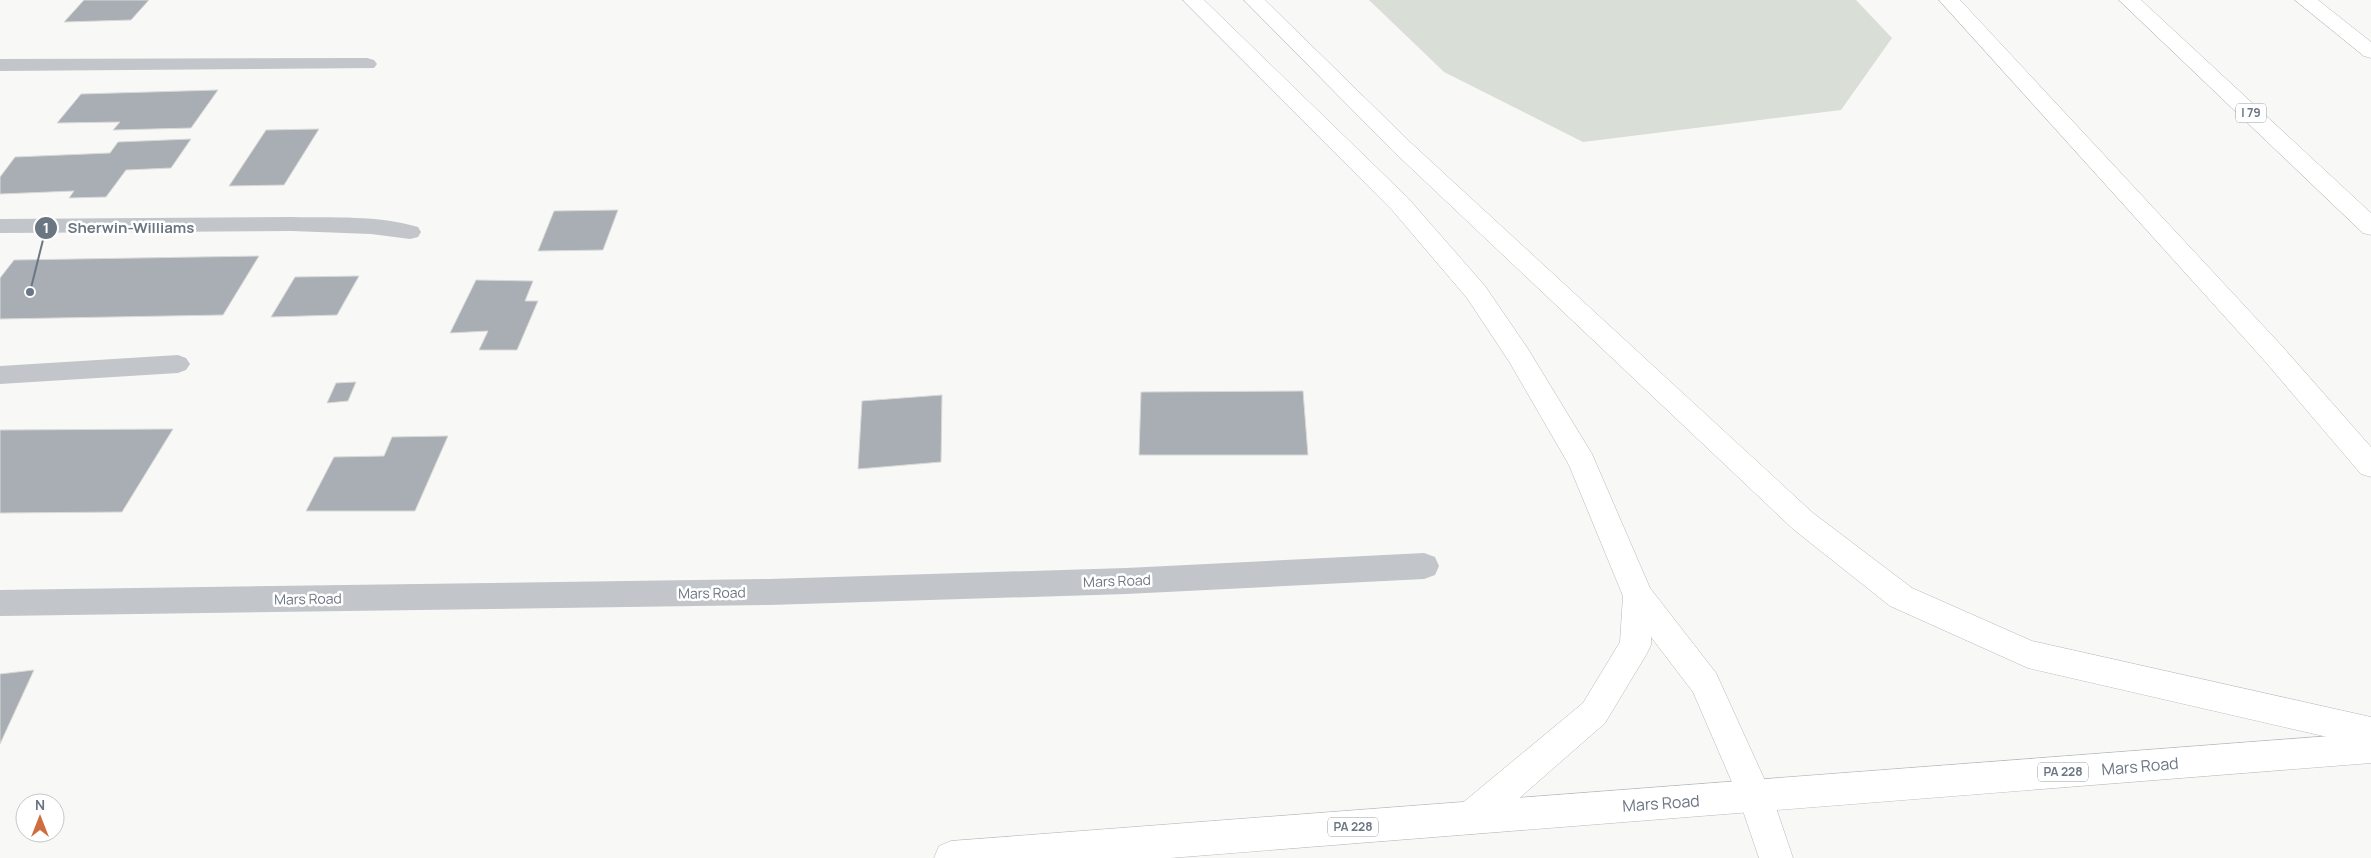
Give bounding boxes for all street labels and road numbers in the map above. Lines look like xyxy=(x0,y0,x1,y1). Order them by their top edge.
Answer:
road number: I 79 xyxy=(2236,104,2266,122)
street label: Mars Road xyxy=(1083,570,1151,591)
street label: Mars Road xyxy=(678,582,746,603)
street label: Mars Road xyxy=(274,588,342,609)
street label: Mars Road xyxy=(2101,752,2179,780)
road number: PA 228 xyxy=(2038,762,2088,782)
street label: Mars Road xyxy=(1622,789,1700,817)
road number: PA 228 xyxy=(1328,818,1378,836)

